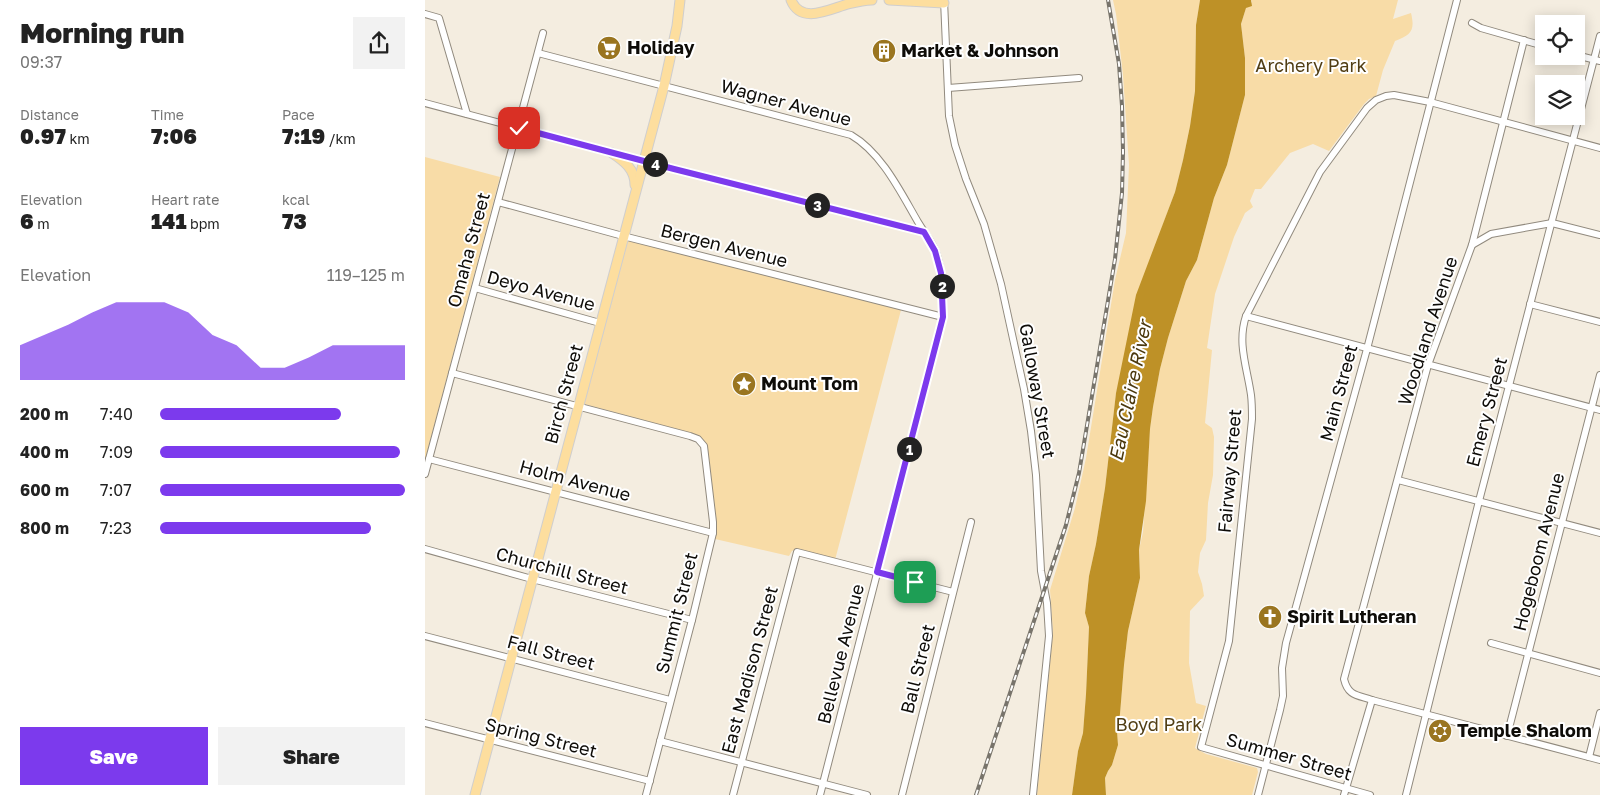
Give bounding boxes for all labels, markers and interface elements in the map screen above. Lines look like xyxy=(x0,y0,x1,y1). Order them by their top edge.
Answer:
map controls xyxy=(1535,15,1585,125)
button: locate xyxy=(1535,15,1585,65)
text: Morning run xyxy=(20,16,184,49)
button: share xyxy=(353,17,405,69)
supermarket icon: Holiday xyxy=(596,35,622,61)
place label: Holiday xyxy=(627,36,695,58)
building icon: Market & Johnson xyxy=(871,38,897,64)
place label: Market & Johnson xyxy=(901,39,1059,61)
text: 09:37 xyxy=(20,52,62,72)
park label: Archery Park xyxy=(1255,54,1367,76)
street label: Wagner Avenue xyxy=(719,74,854,130)
button: layers xyxy=(1535,75,1585,125)
text: Distance xyxy=(20,106,79,123)
text: Time xyxy=(151,106,184,123)
text: Pace xyxy=(282,106,315,123)
pin xyxy=(498,107,540,149)
icon: check xyxy=(505,114,533,142)
text: 0.97 xyxy=(20,123,66,149)
text: 7:06 xyxy=(151,123,197,149)
text: 7:19 xyxy=(282,123,325,149)
text: km xyxy=(66,130,90,147)
text: /km xyxy=(325,130,356,147)
pin: 4 xyxy=(643,152,667,176)
text: 4 xyxy=(651,156,660,173)
street label: Omaha Street xyxy=(442,190,494,310)
text: Elevation xyxy=(20,191,82,208)
text: Heart rate xyxy=(151,191,219,208)
text: kcal xyxy=(282,191,310,208)
pin: 3 xyxy=(805,192,829,218)
text: 3 xyxy=(813,197,822,214)
text: 6 xyxy=(20,208,34,234)
text: 141 xyxy=(151,208,187,234)
text: 73 xyxy=(282,208,307,234)
text: m xyxy=(34,215,50,232)
text: bpm xyxy=(187,215,220,232)
street label: Bergen Avenue xyxy=(659,219,790,271)
street label: Woodland Avenue xyxy=(1393,253,1462,408)
text: Elevation xyxy=(20,265,91,285)
text: 119–125 m xyxy=(327,265,405,285)
street label: Deyo Avenue xyxy=(485,265,598,315)
pin: 2 xyxy=(929,274,955,298)
text: 2 xyxy=(938,278,947,295)
water label: Eau Claire River xyxy=(1103,316,1156,463)
street label: Galloway Street xyxy=(1015,322,1061,460)
street label: Birch Street xyxy=(539,341,587,446)
street label: Main Street xyxy=(1315,342,1362,444)
street label: Emery Street xyxy=(1461,354,1511,469)
place icon: Mount Tom xyxy=(731,371,757,397)
place label: Mount Tom xyxy=(761,372,858,394)
text: 200 m xyxy=(20,404,69,424)
text: 7:40 xyxy=(100,404,133,424)
street label: Fairway Street xyxy=(1213,408,1245,534)
pin: 1 xyxy=(897,436,921,462)
text: 1 xyxy=(906,441,913,458)
text: 400 m xyxy=(20,442,69,462)
text: 7:09 xyxy=(100,442,133,462)
street label: Holm Avenue xyxy=(517,455,633,505)
street label: Hogeboom Avenue xyxy=(1508,470,1568,633)
text: 600 m xyxy=(20,480,69,500)
text: 7:07 xyxy=(100,480,132,500)
text: 800 m xyxy=(20,518,69,538)
text: 7:23 xyxy=(100,518,132,538)
street label: Churchill Street xyxy=(494,542,631,598)
street label: Summit Street xyxy=(650,550,702,676)
pin xyxy=(894,561,936,603)
icon: arrive xyxy=(901,568,929,596)
street label: Bellevue Avenue xyxy=(812,582,868,726)
street label: East Madison Street xyxy=(716,583,782,756)
church icon: Spirit Lutheran xyxy=(1257,604,1283,630)
place label: Spirit Lutheran xyxy=(1287,605,1416,627)
street label: Ball Street xyxy=(895,622,939,716)
street label: Fall Street xyxy=(505,630,597,674)
street label: Spring Street xyxy=(483,713,599,762)
park label: Boyd Park xyxy=(1116,713,1202,735)
synagogue icon: Temple Shalom xyxy=(1427,718,1453,744)
place label: Temple Shalom xyxy=(1457,719,1592,741)
button: Save xyxy=(20,727,208,785)
button: Share xyxy=(218,727,405,785)
street label: Summer Street xyxy=(1224,728,1355,784)

